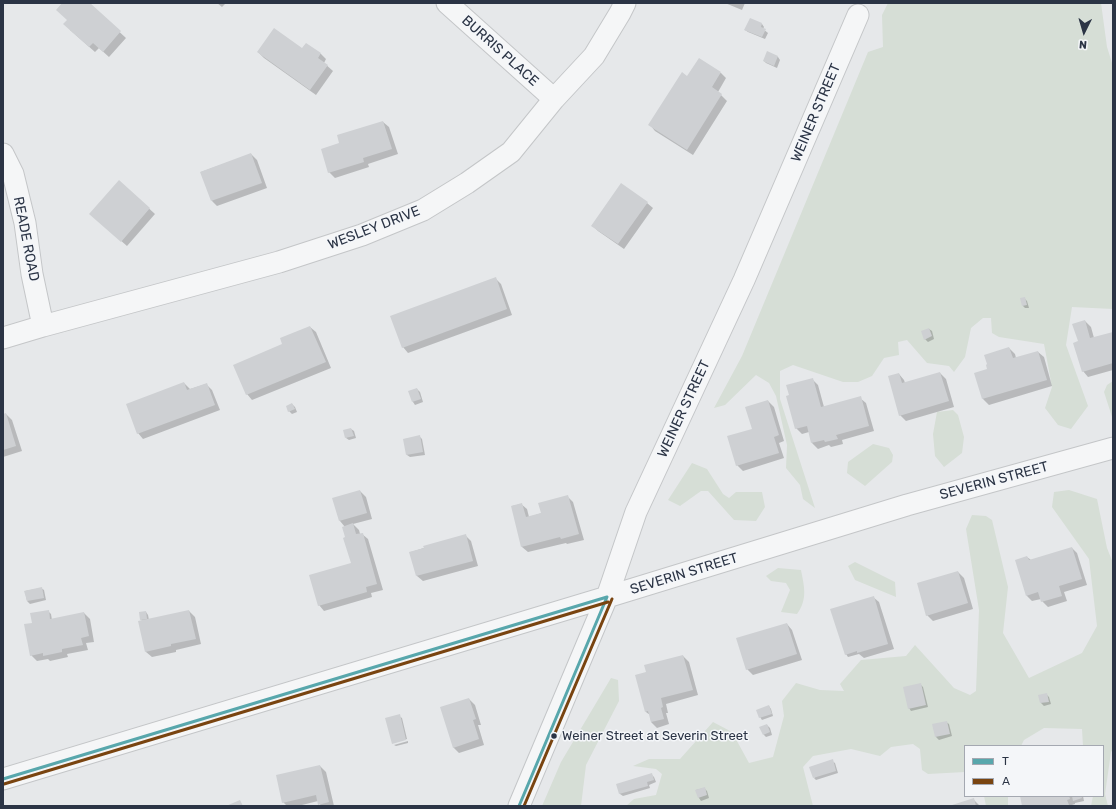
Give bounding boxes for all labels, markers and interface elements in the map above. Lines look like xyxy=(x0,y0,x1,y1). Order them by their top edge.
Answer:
street label: BURRIS PLACE xyxy=(458,12,542,90)
north arrow xyxy=(1064,12,1104,52)
text: N xyxy=(1078,38,1087,51)
street label: WEINER STREET xyxy=(788,61,844,165)
street label: READE ROAD xyxy=(10,195,42,283)
street label: WESLEY DRIVE xyxy=(325,203,423,253)
street label: WEINER STREET xyxy=(654,358,714,460)
street label: SEVERIN STREET xyxy=(938,458,1050,504)
street label: SEVERIN STREET xyxy=(628,550,740,598)
place label: Weiner Street at Severin Street xyxy=(562,728,748,744)
marker: Weiner Street at Severin Street xyxy=(549,731,559,741)
legend xyxy=(964,745,1104,797)
text: T xyxy=(1002,754,1009,768)
text: A xyxy=(1002,774,1010,788)

